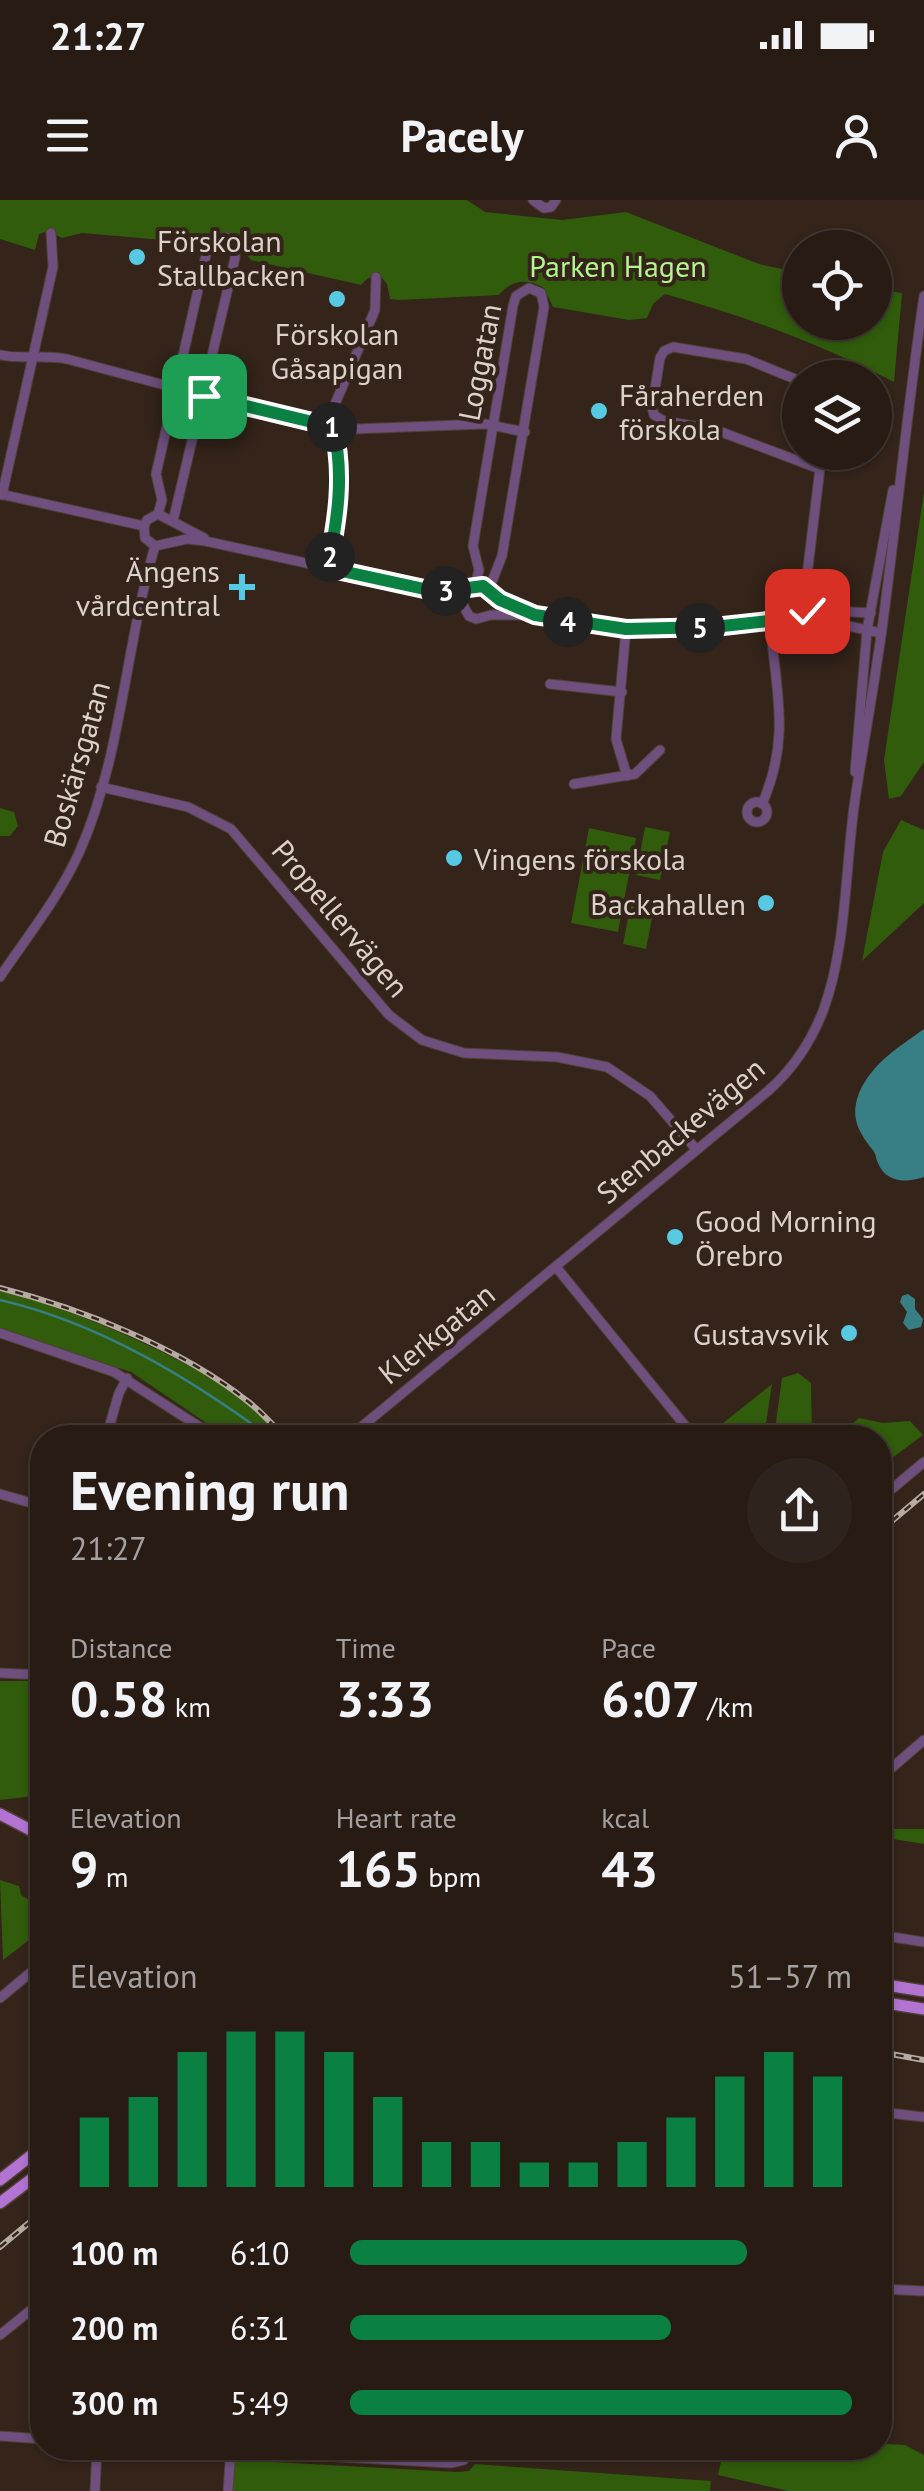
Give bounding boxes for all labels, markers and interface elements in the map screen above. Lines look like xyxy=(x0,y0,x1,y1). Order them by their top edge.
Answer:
text: 21:27 xyxy=(50,11,146,60)
text: Pacely xyxy=(400,106,524,164)
icon: menu xyxy=(40,108,95,163)
icon: person xyxy=(829,108,884,163)
place label: Förskolan Stallbacken xyxy=(157,221,306,294)
map controls xyxy=(782,230,892,470)
button: locate xyxy=(782,230,892,340)
marker: Förskolan Stallbacken xyxy=(126,246,148,268)
park label: Parken Hagen xyxy=(529,246,707,285)
marker: Förskolan Gåsapigan xyxy=(326,288,348,310)
street label: Loggatan xyxy=(449,300,509,424)
place label: Förskolan Gåsapigan xyxy=(271,314,403,387)
pin xyxy=(162,354,247,439)
button: layers xyxy=(782,360,892,470)
icon: arrive xyxy=(177,369,232,424)
place label: Fåraherden förskola xyxy=(619,375,764,448)
marker: Fåraherden förskola xyxy=(588,400,610,422)
pin: 1 xyxy=(307,402,357,452)
text: 1 xyxy=(324,408,340,445)
pin: 2 xyxy=(305,532,355,582)
text: 2 xyxy=(322,538,338,575)
place label: Ängens vårdcentral xyxy=(76,551,220,624)
pin: 3 xyxy=(421,566,471,616)
pin xyxy=(765,569,850,654)
text: 3 xyxy=(438,572,454,609)
marker: Ängens vårdcentral xyxy=(229,574,255,600)
icon: check xyxy=(780,584,835,639)
pin: 4 xyxy=(543,597,593,647)
text: 4 xyxy=(560,603,576,640)
pin: 5 xyxy=(675,603,725,653)
text: 5 xyxy=(692,609,708,646)
street label: Boskärsgatan xyxy=(34,677,118,851)
street label: Propellervägen xyxy=(264,831,418,1005)
place label: Vingens förskola xyxy=(473,839,686,878)
marker: Vingens förskola xyxy=(443,847,465,869)
place label: Backahallen xyxy=(590,884,746,923)
marker: Backahallen xyxy=(755,892,777,914)
street label: Stenbackevägen xyxy=(588,1048,772,1212)
place label: Good Morning Örebro xyxy=(695,1201,877,1274)
marker: Good Morning Örebro xyxy=(664,1226,686,1248)
street label: Klerkgatan xyxy=(370,1274,502,1392)
place label: Gustavsvik xyxy=(693,1314,830,1353)
marker: Gustavsvik xyxy=(838,1322,860,1344)
text: Evening run xyxy=(70,1454,350,1525)
button: share xyxy=(747,1458,852,1563)
text: 21:27 xyxy=(70,1527,147,1569)
text: Distance xyxy=(70,1629,173,1666)
text: Time xyxy=(336,1629,396,1666)
text: Pace xyxy=(601,1629,656,1666)
text: 0.58 xyxy=(70,1666,167,1731)
text: 3:33 xyxy=(336,1666,434,1731)
text: 6:07 xyxy=(601,1666,700,1731)
text: km xyxy=(167,1688,211,1725)
text: /km xyxy=(700,1688,753,1725)
text: Elevation xyxy=(70,1799,182,1836)
text: Heart rate xyxy=(336,1799,457,1836)
text: kcal xyxy=(601,1799,649,1836)
text: 9 xyxy=(70,1836,98,1901)
text: 165 xyxy=(336,1836,421,1901)
text: 43 xyxy=(601,1836,658,1901)
text: m xyxy=(98,1858,129,1895)
text: bpm xyxy=(421,1858,481,1895)
text: Elevation xyxy=(70,1955,197,1997)
text: 51–57 m xyxy=(728,1955,852,1997)
text: 100 m xyxy=(70,2232,158,2274)
text: 6:10 xyxy=(230,2232,289,2274)
text: 200 m xyxy=(70,2307,158,2349)
text: 6:31 xyxy=(230,2307,289,2349)
text: 300 m xyxy=(70,2382,158,2424)
text: 5:49 xyxy=(230,2382,289,2424)

